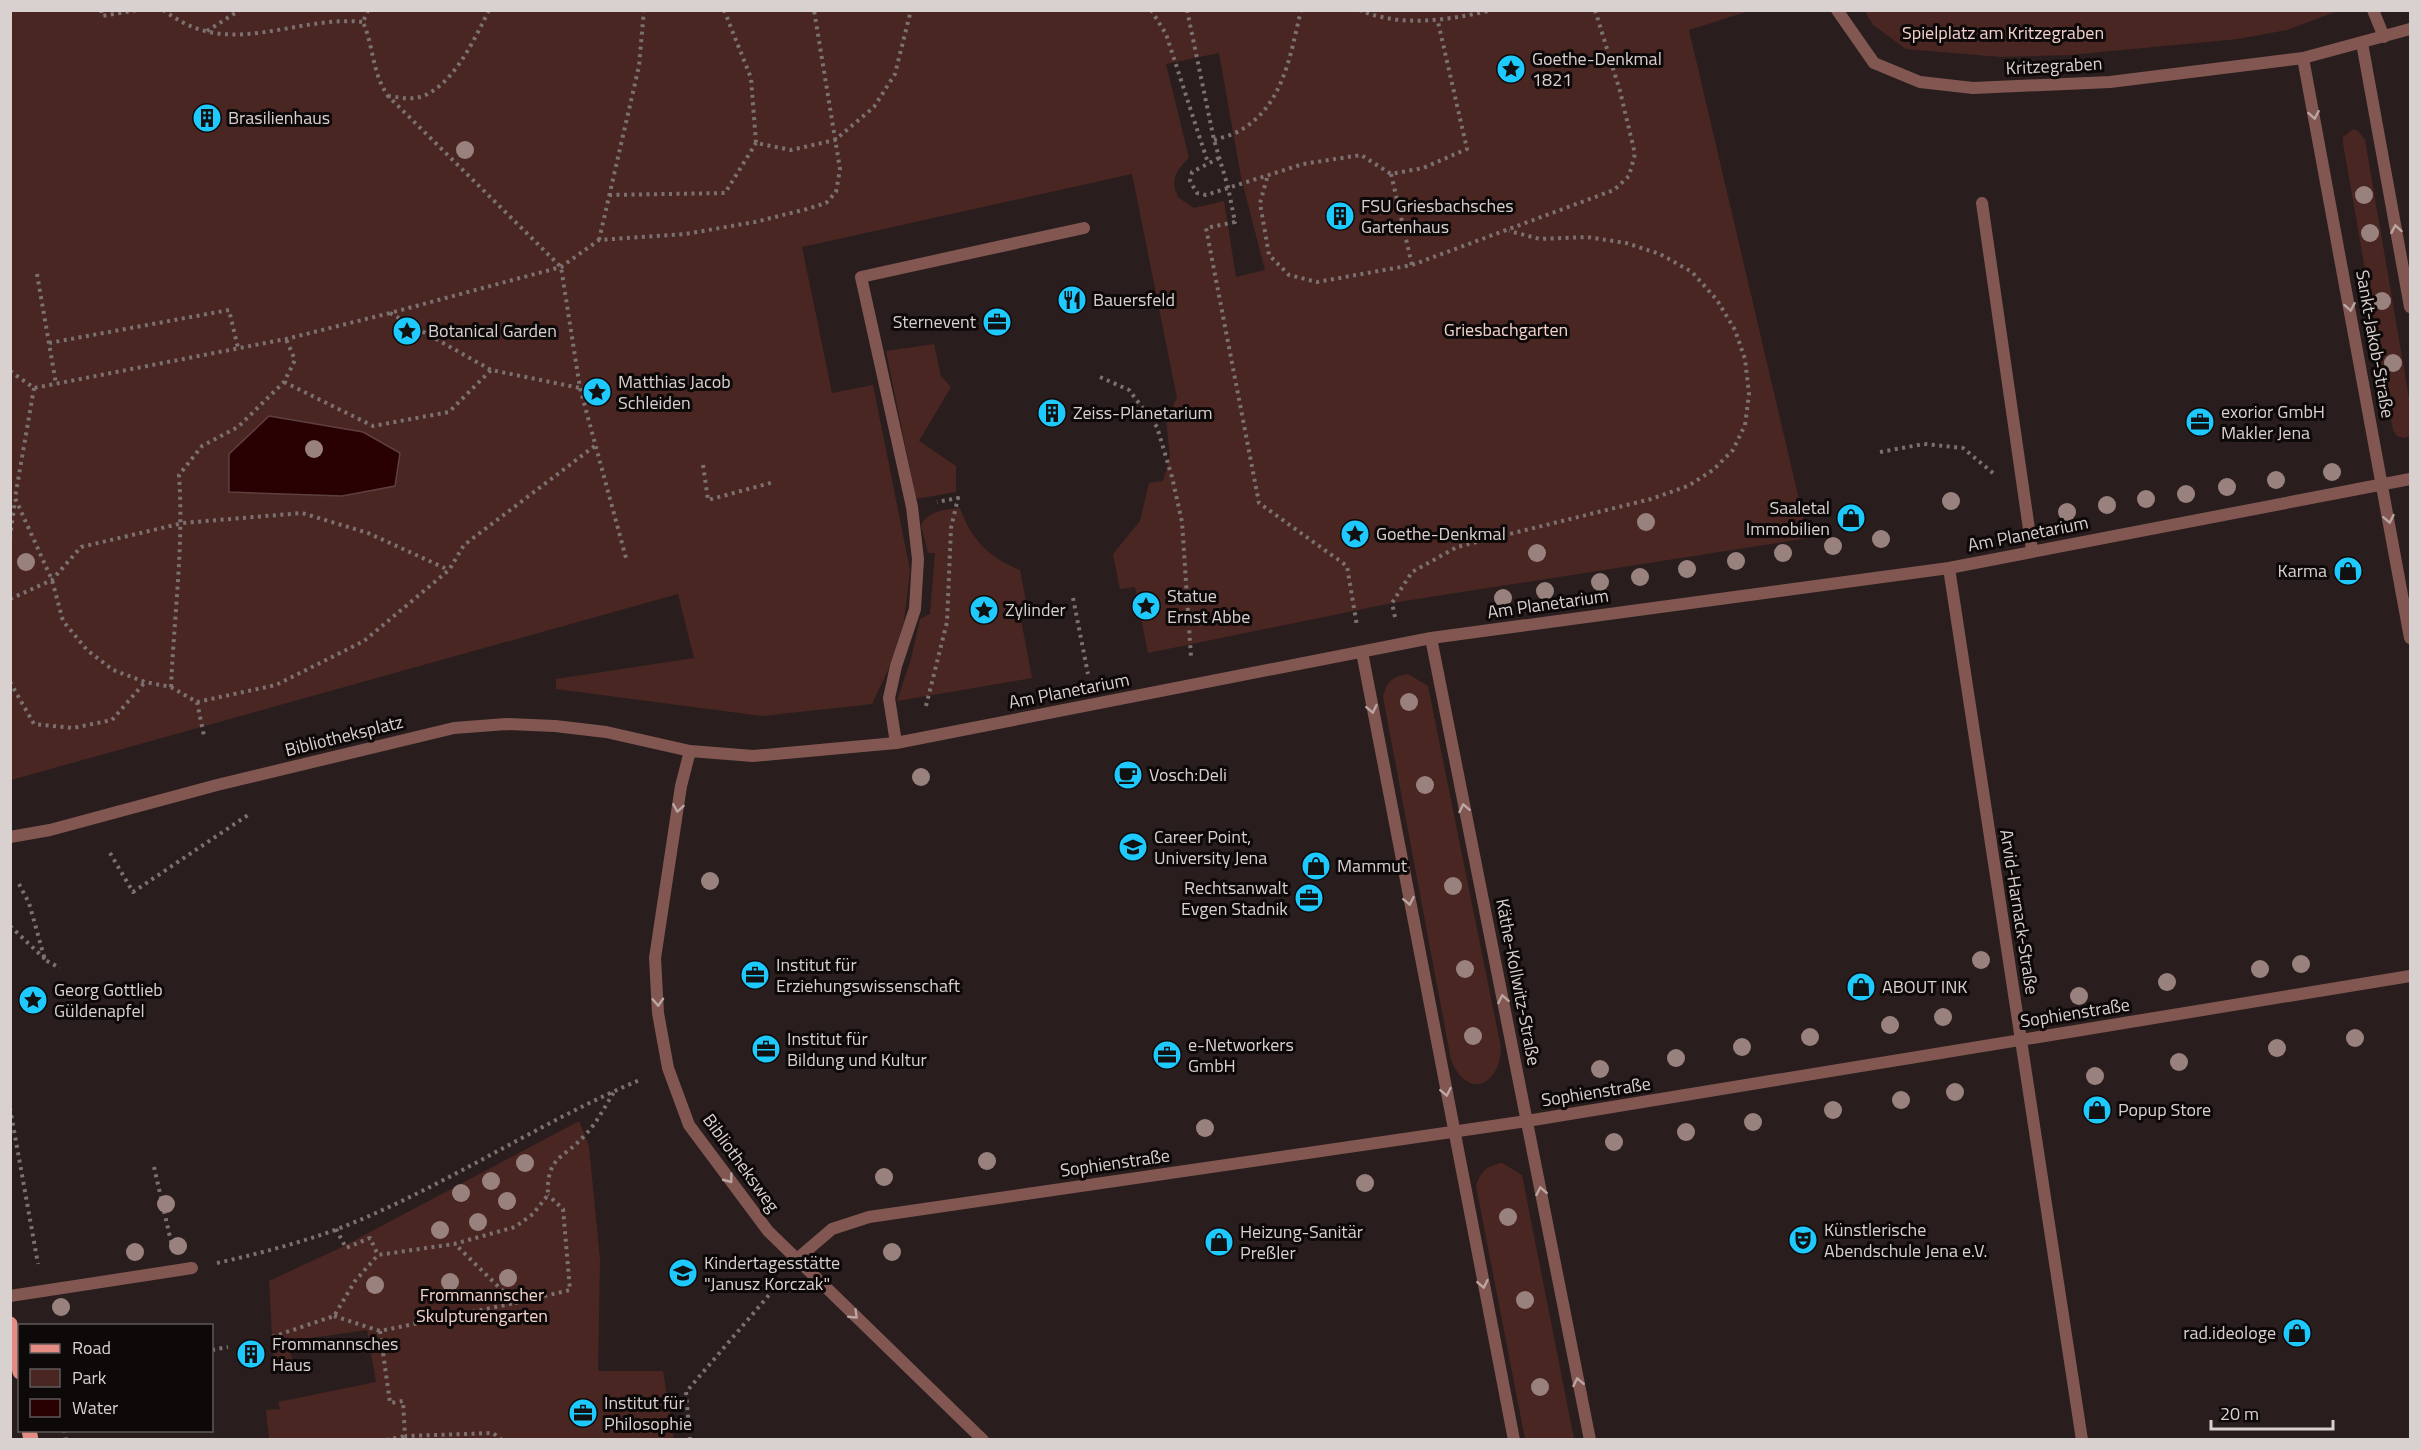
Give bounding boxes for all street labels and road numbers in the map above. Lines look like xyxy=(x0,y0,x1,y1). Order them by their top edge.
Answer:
street label: Kritzegraben xyxy=(2005,49,2103,82)
street label: Sankt-Jakob-Straße xyxy=(2349,268,2402,420)
street label: Am Planetarium xyxy=(1965,509,2091,558)
street label: Am Planetarium xyxy=(1485,582,1610,625)
street label: Am Planetarium xyxy=(1006,666,1132,715)
street label: Bibliotheksplatz xyxy=(282,708,406,763)
street label: Arvid-Harnack-Straße xyxy=(1993,827,2046,996)
street label: Käthe-Kollwitz-Straße xyxy=(1489,896,1548,1068)
street label: Sophienstraße xyxy=(2018,991,2132,1034)
street label: Sophienstraße xyxy=(1539,1070,1653,1113)
street label: Bibliotheksweg xyxy=(696,1108,786,1218)
street label: Sophienstraße xyxy=(1058,1141,1172,1184)

